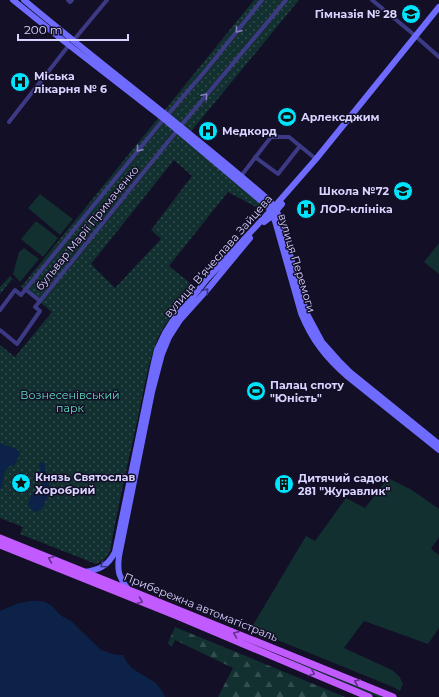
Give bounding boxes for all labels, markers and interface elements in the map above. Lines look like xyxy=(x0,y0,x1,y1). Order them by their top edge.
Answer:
school or university icon: Гімназія № 28 xyxy=(400,3,422,25)
place label: Гімназія № 28 xyxy=(315,7,397,21)
scale bar xyxy=(18,16,128,42)
text: 200 m xyxy=(24,22,63,37)
one-way arrow xyxy=(236,26,243,33)
place label: Мiська лiкарня № 6 xyxy=(34,69,107,96)
hospital icon: Мiська лiкарня № 6 xyxy=(9,71,31,93)
one-way arrow xyxy=(201,94,208,101)
sports icon: Арлексджим xyxy=(276,106,298,128)
place label: Арлексджим xyxy=(301,110,380,124)
hospital icon: Медкорд xyxy=(197,120,219,142)
place label: Медкорд xyxy=(222,124,277,138)
one-way arrow xyxy=(137,145,144,152)
street label: бульвар Марії Примаченко xyxy=(32,163,142,293)
school or university icon: Школа №72 xyxy=(392,180,414,202)
place label: Школа №72 xyxy=(319,184,389,198)
street label: вулиця Вʼячеслава Зайцева xyxy=(161,192,275,320)
hospital icon: ЛОР-клініка xyxy=(295,198,317,220)
place label: ЛОР-клініка xyxy=(320,202,393,216)
street label: вулиця Перемоги xyxy=(275,212,319,314)
one-way arrow xyxy=(202,288,209,296)
place label: Палац споту "Юність" xyxy=(270,378,344,405)
sports icon: Палац споту "Юність" xyxy=(245,380,267,402)
park label: Вознесенівський парк xyxy=(20,388,120,415)
place label: Князь Святослав Хоробрий xyxy=(35,470,135,497)
place label: Дитячий садок 281 "Журавлик" xyxy=(298,471,390,498)
place icon: Князь Святослав Хоробрий xyxy=(10,472,32,494)
building icon: Дитячий садок 281 "Журавлик" xyxy=(273,473,295,495)
one-way arrow xyxy=(48,555,55,563)
one-way arrow xyxy=(101,560,108,567)
street label: Прибережна автомагістраль xyxy=(122,570,280,644)
one-way arrow xyxy=(137,597,144,605)
one-way arrow xyxy=(233,630,240,638)
one-way arrow xyxy=(307,668,315,676)
one-way arrow xyxy=(354,679,362,687)

